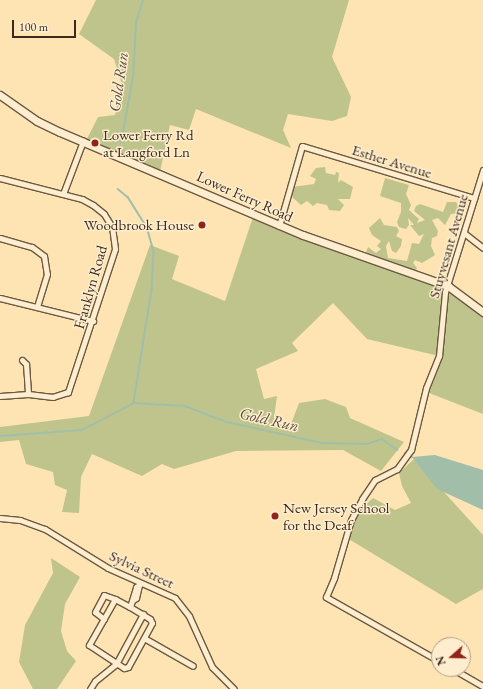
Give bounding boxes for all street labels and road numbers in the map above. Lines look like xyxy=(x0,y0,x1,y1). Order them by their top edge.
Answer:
street label: Esther Avenue xyxy=(350,140,434,182)
street label: Lower Ferry Road xyxy=(194,167,296,225)
street label: Stuyvesant Avenue xyxy=(425,192,471,300)
street label: Franklyn Road xyxy=(69,243,111,331)
street label: Sylvia Street xyxy=(107,546,177,592)

